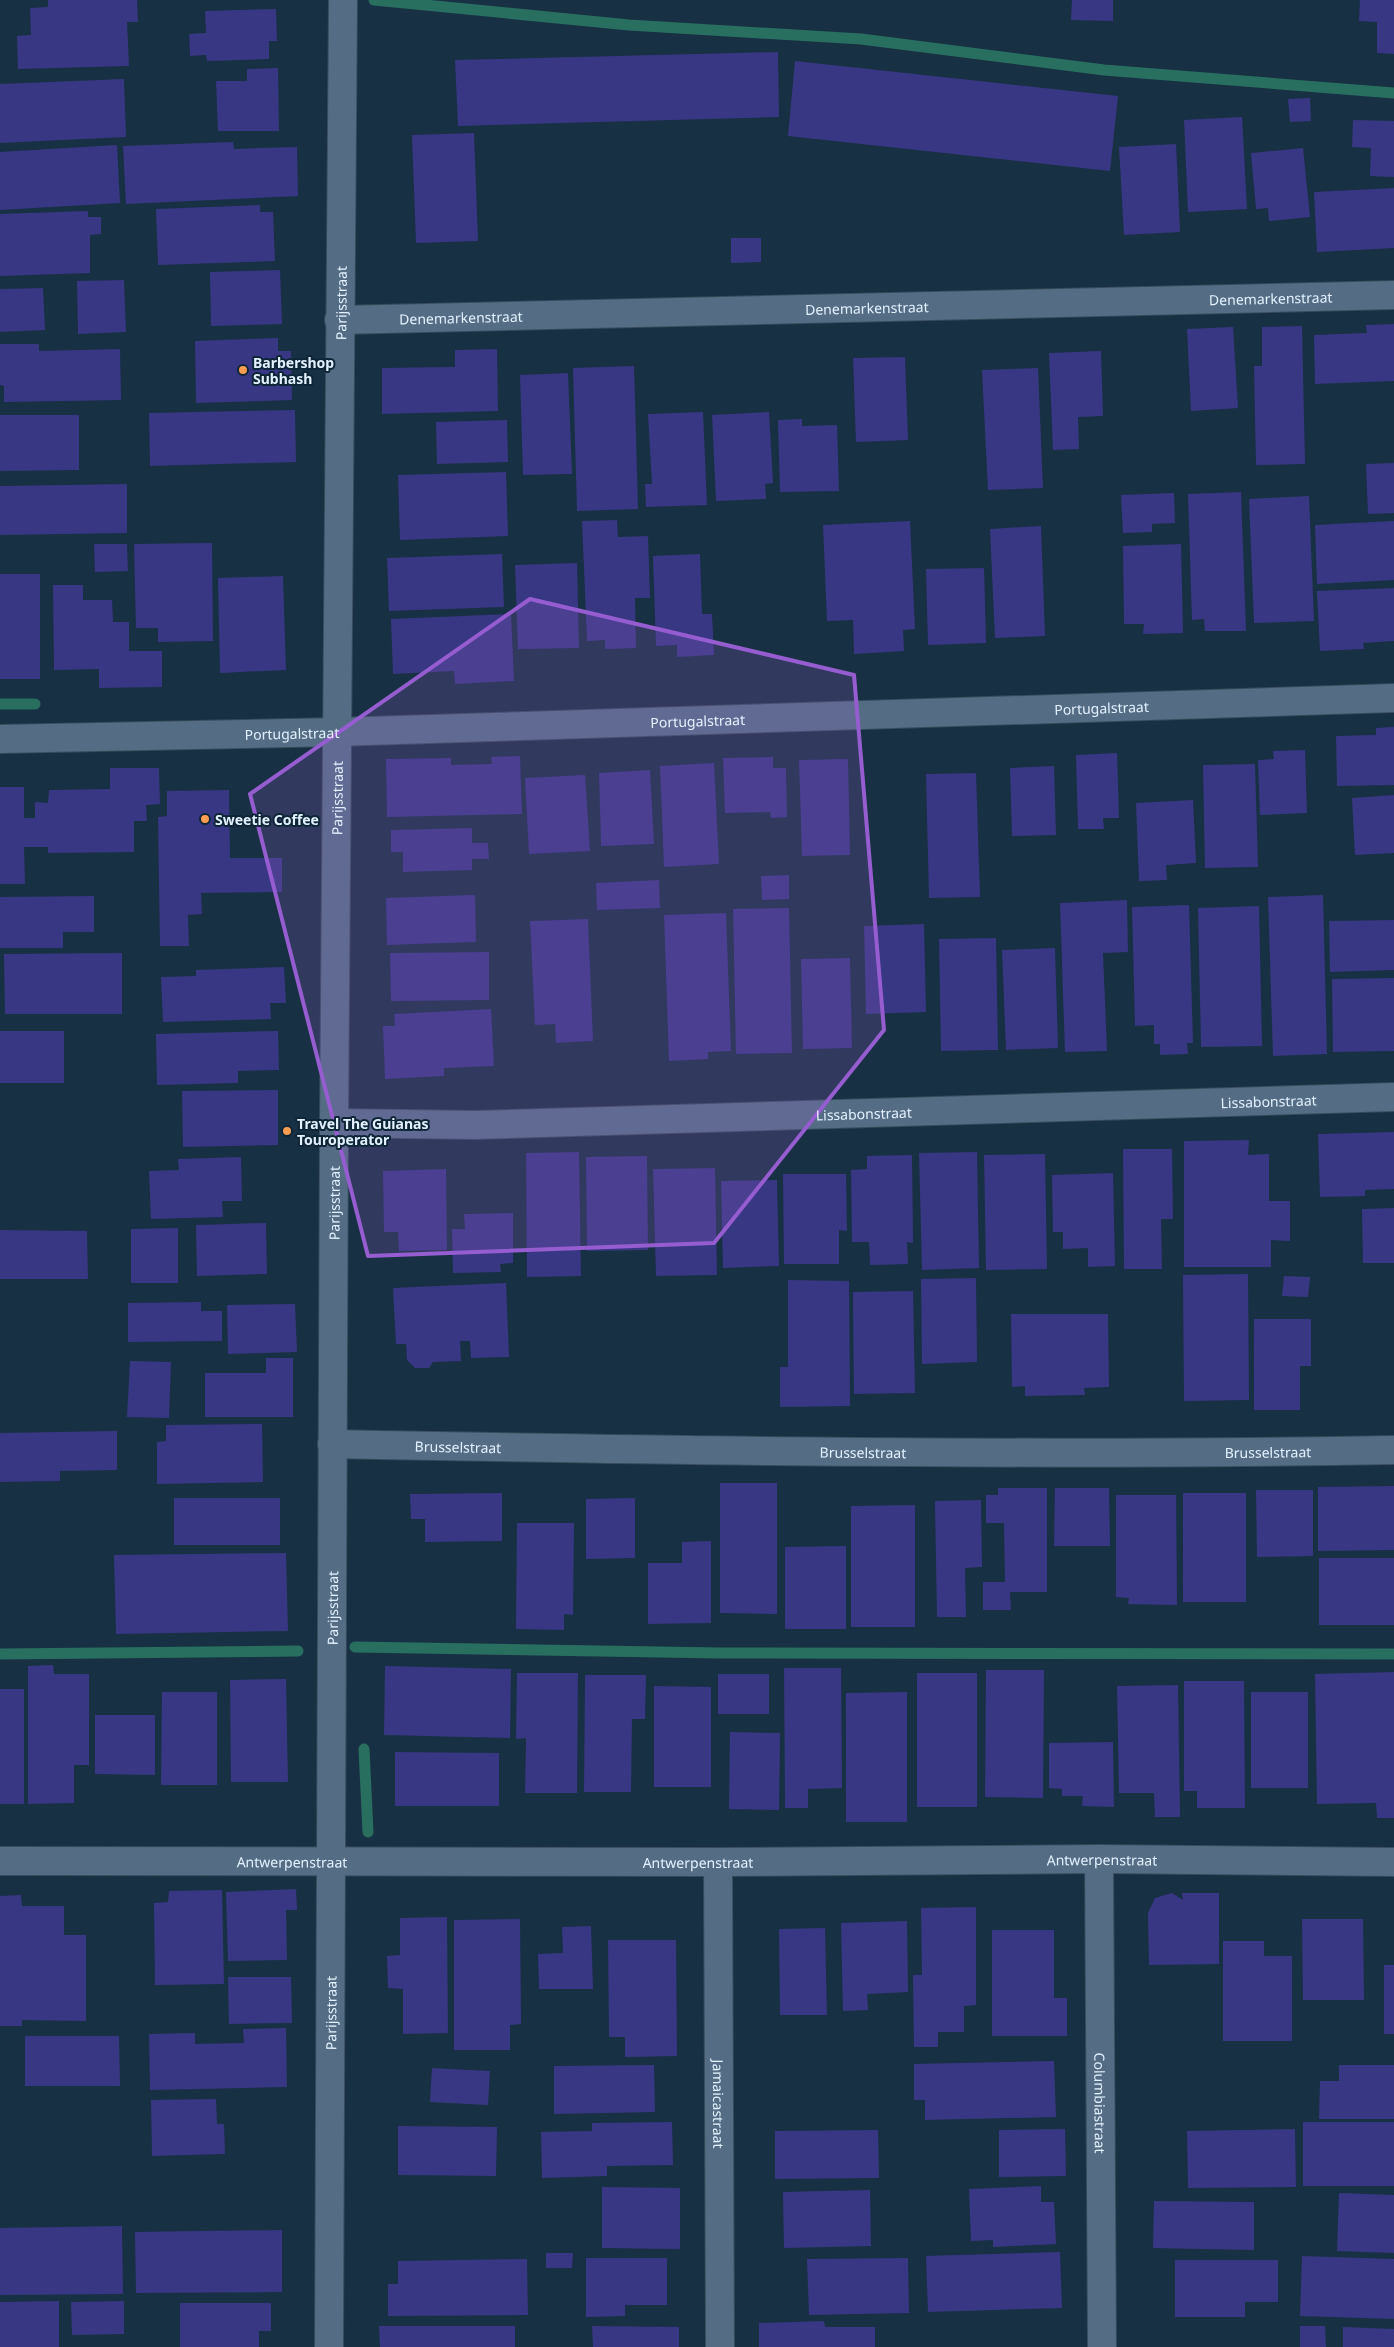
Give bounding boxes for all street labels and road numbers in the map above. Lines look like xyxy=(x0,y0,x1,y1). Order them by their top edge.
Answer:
street label: Parijsstraat xyxy=(331,266,350,340)
street label: Denemarkenstraat xyxy=(1209,287,1333,309)
street label: Denemarkenstraat xyxy=(805,297,929,318)
street label: Denemarkenstraat xyxy=(399,306,523,328)
street label: Portugalstraat xyxy=(1054,696,1149,718)
street label: Portugalstraat xyxy=(650,709,745,731)
street label: Portugalstraat xyxy=(244,722,340,743)
street label: Parijsstraat xyxy=(327,761,346,835)
street label: Lissabonstraat xyxy=(1220,1090,1317,1112)
street label: Lissabonstraat xyxy=(815,1102,912,1124)
street label: Parijsstraat xyxy=(324,1166,343,1240)
street label: Brusselstraat xyxy=(415,1436,501,1457)
street label: Brusselstraat xyxy=(820,1442,906,1462)
street label: Brusselstraat xyxy=(1225,1442,1311,1462)
street label: Parijsstraat xyxy=(322,1571,342,1645)
street label: Antwerpenstraat xyxy=(1047,1849,1157,1869)
street label: Antwerpenstraat xyxy=(237,1852,347,1871)
street label: Antwerpenstraat xyxy=(643,1852,753,1872)
street label: Parijsstraat xyxy=(321,1976,340,2050)
street label: Columbiastraat xyxy=(1091,2052,1110,2154)
street label: Jamaicastraat xyxy=(709,2057,729,2149)

